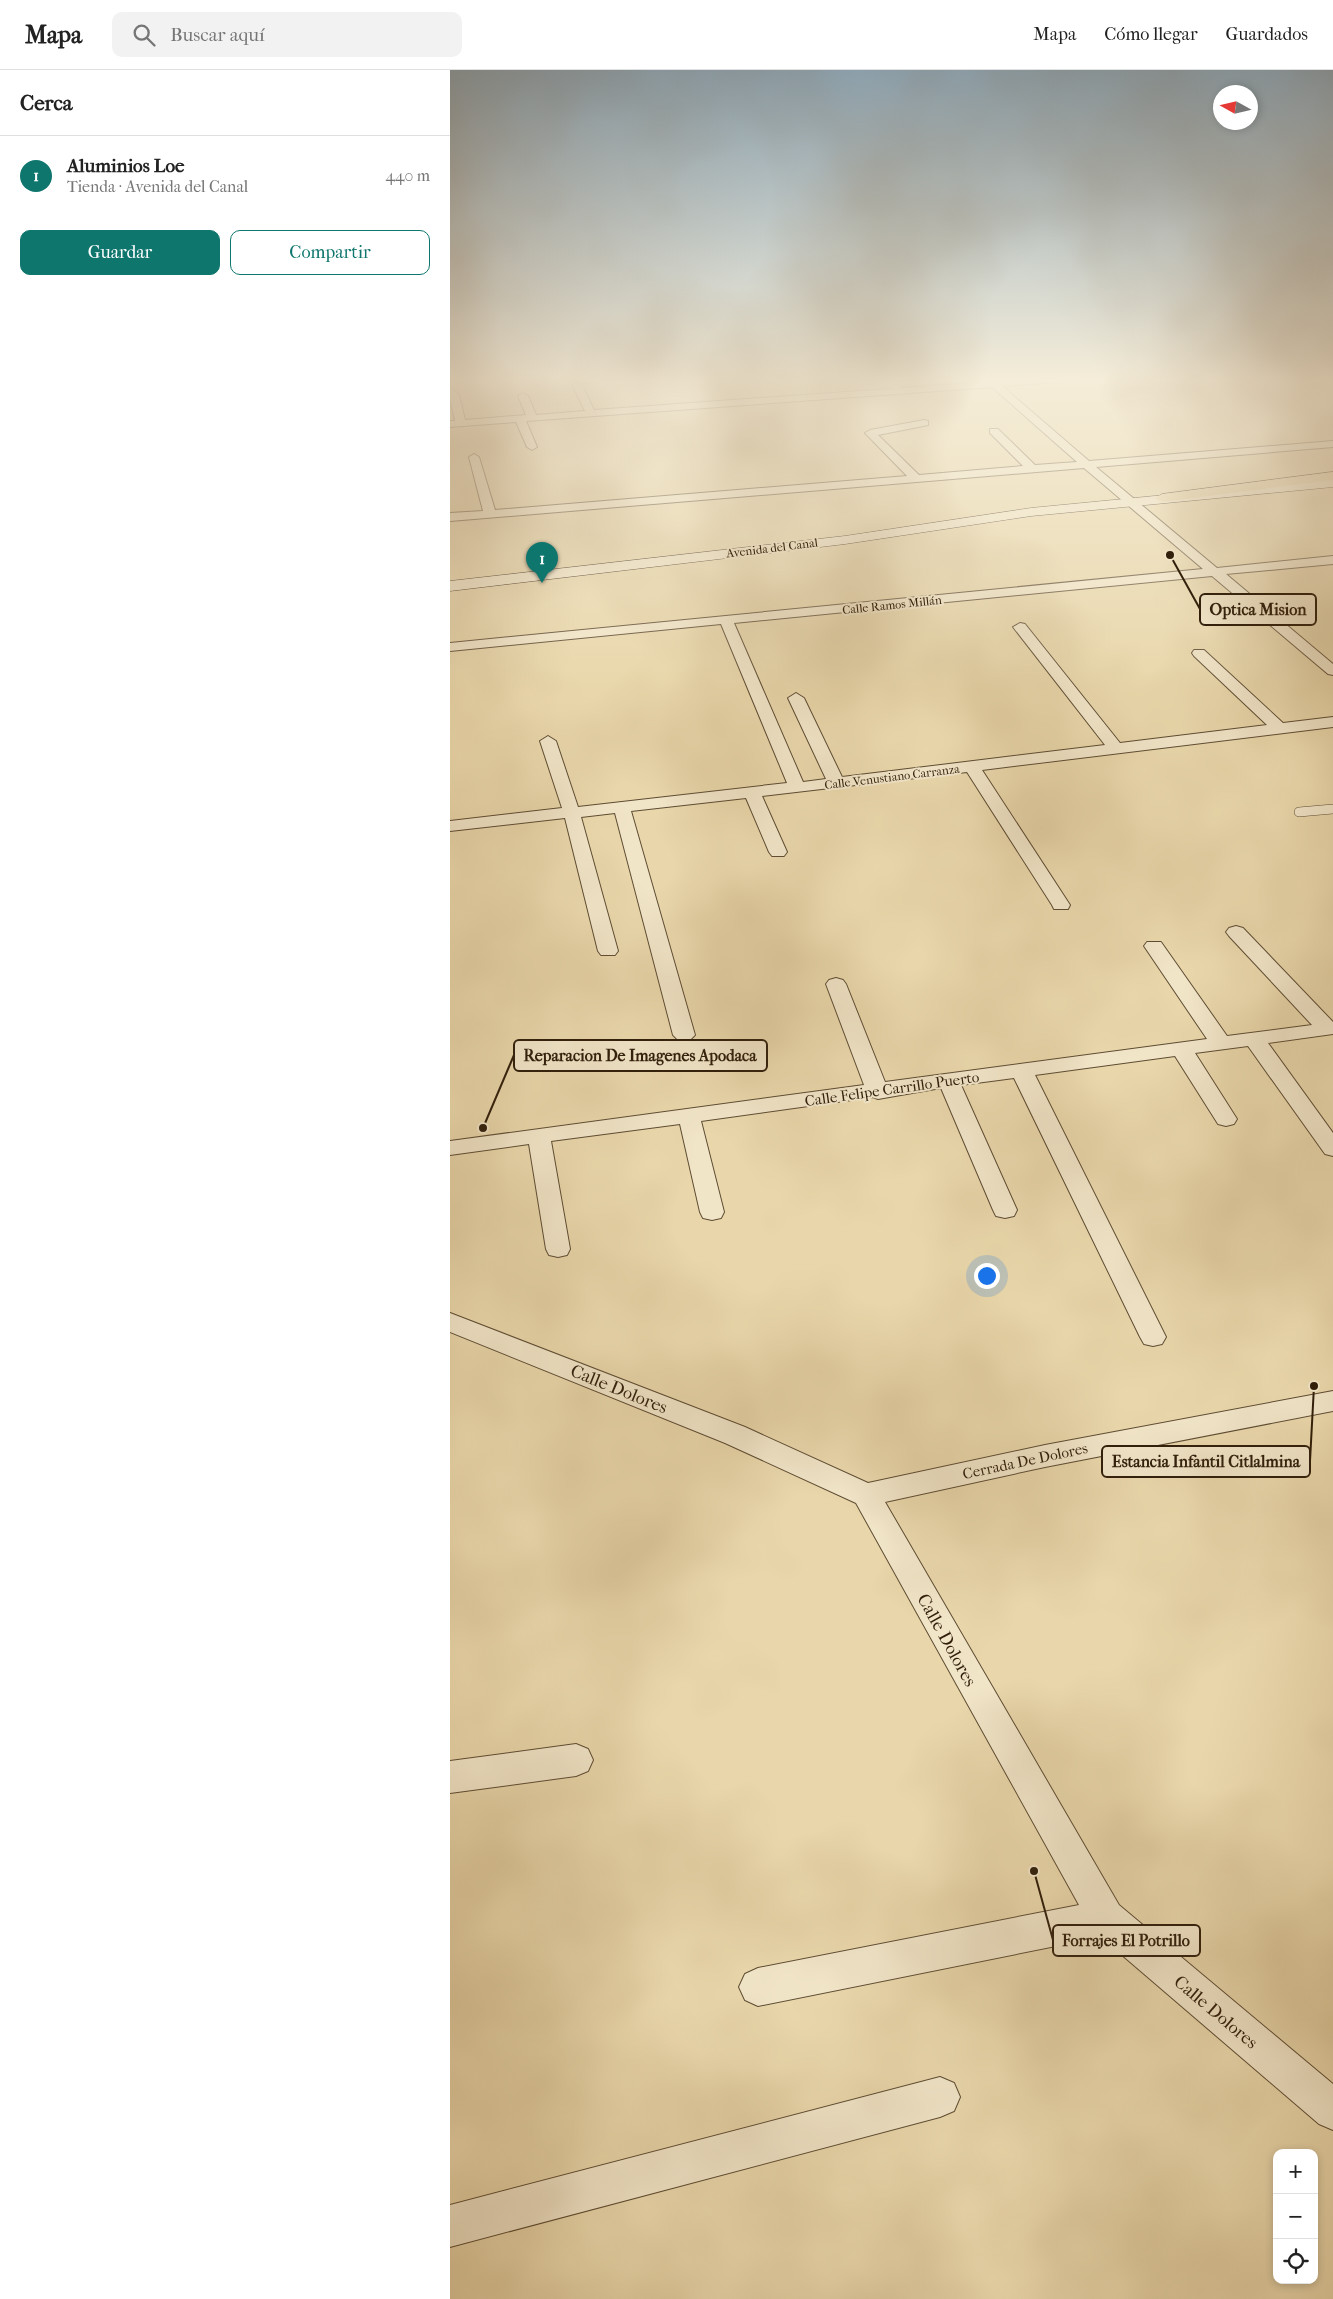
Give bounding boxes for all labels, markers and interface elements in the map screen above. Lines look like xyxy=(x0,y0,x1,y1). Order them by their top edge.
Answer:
search box xyxy=(112,12,462,57)
text: Mapa xyxy=(25,21,82,49)
icon: search xyxy=(130,21,158,49)
text: Buscar aquí xyxy=(170,24,265,46)
text: Mapa xyxy=(1033,24,1076,45)
text: Cómo llegar xyxy=(1104,24,1198,45)
text: Guardados xyxy=(1226,24,1308,45)
north arrow xyxy=(1213,85,1258,130)
text: Cerca xyxy=(20,91,72,115)
text: Aluminios Loe xyxy=(67,155,184,177)
text: 1 xyxy=(33,166,39,185)
text: 440 m xyxy=(385,166,430,185)
text: Tienda · Avenida del Canal xyxy=(67,177,248,196)
button: Guardar xyxy=(20,230,220,275)
button: Compartir xyxy=(230,230,430,275)
street label: Avenida del Canal xyxy=(724,535,819,561)
pin: 1 xyxy=(526,542,558,583)
street label: Calle Ramos Millán xyxy=(842,593,942,617)
callout: Optica Mision xyxy=(1200,594,1316,625)
text: Optica Mision xyxy=(1210,600,1307,620)
street label: Calle Venustiano Carranza xyxy=(824,762,961,792)
callout: Reparacion De Imagenes Apodaca xyxy=(514,1040,767,1071)
text: Reparacion De Imagenes Apodaca xyxy=(523,1046,757,1066)
street label: Calle Felipe Carrillo Puerto xyxy=(804,1068,981,1110)
your location xyxy=(974,1263,1000,1289)
street label: Calle Dolores xyxy=(567,1360,671,1419)
street label: Cerrada De Dolores xyxy=(961,1439,1090,1483)
callout: Estancia Infantil Citlalmina xyxy=(1102,1446,1310,1477)
text: Estancia Infantil Citlalmina xyxy=(1112,1452,1301,1471)
street label: Calle Dolores xyxy=(912,1590,981,1691)
callout: Forrajes El Potrillo xyxy=(1053,1925,1200,1956)
text: Forrajes El Potrillo xyxy=(1061,1931,1190,1950)
street label: Calle Dolores xyxy=(1170,1971,1262,2054)
map controls xyxy=(1273,2149,1318,2284)
button: + xyxy=(1273,2149,1318,2194)
button: − xyxy=(1273,2194,1318,2239)
button: locate xyxy=(1273,2239,1318,2284)

